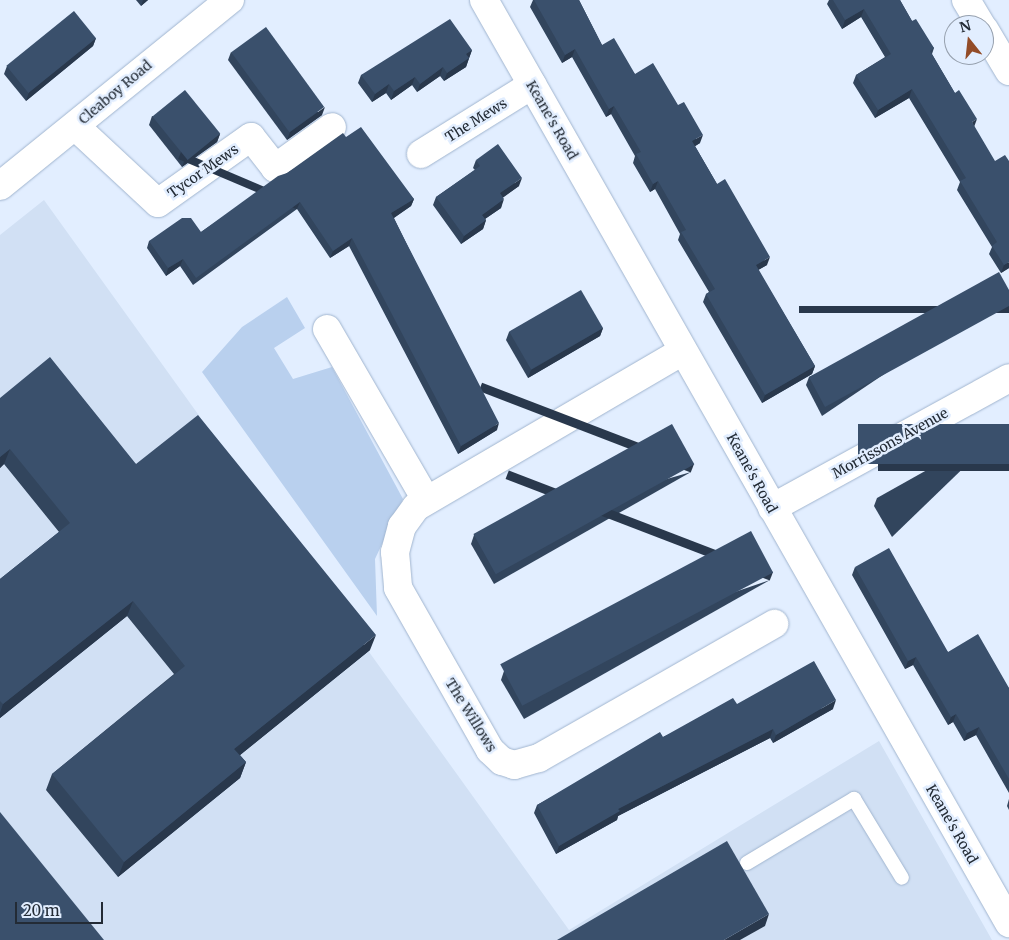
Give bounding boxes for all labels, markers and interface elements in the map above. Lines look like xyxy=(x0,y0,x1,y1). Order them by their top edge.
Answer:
north arrow xyxy=(944,15,994,65)
text: N xyxy=(957,16,973,37)
street label: Cleaboy Road xyxy=(75,57,155,127)
street label: Keane's Road xyxy=(523,78,581,162)
street label: The Mews xyxy=(442,94,510,146)
street label: Tycor Mews xyxy=(164,140,242,202)
street label: Morrissons Avenue xyxy=(829,404,951,482)
street label: Keane's Road xyxy=(723,430,781,516)
street label: The Willows xyxy=(442,675,500,755)
street label: Keane's Road xyxy=(923,782,981,866)
scale bar xyxy=(18,892,105,924)
text: 20 m xyxy=(23,901,60,920)

